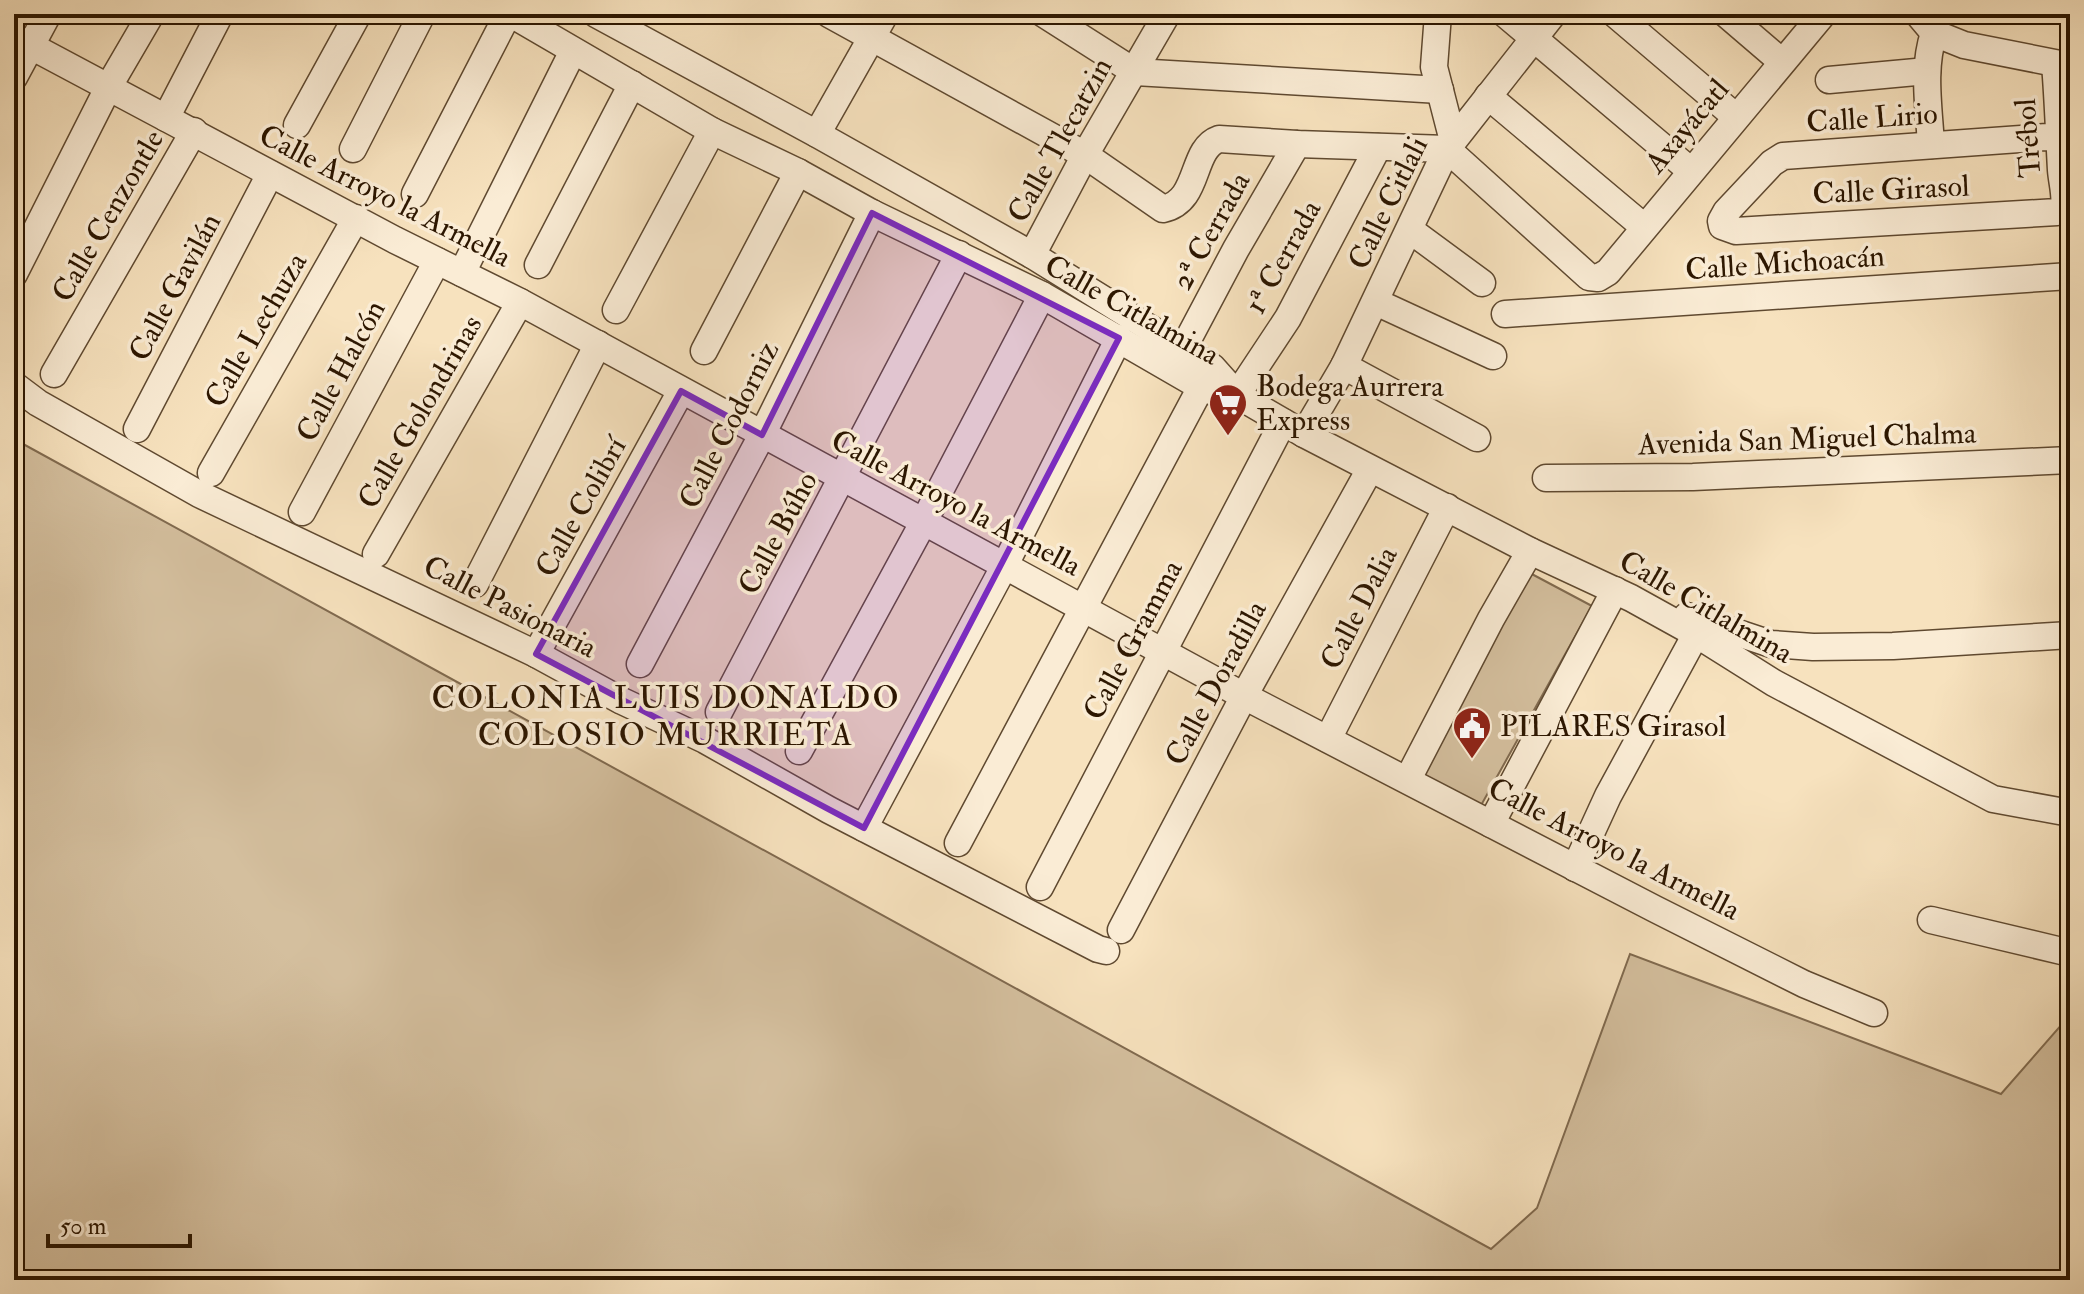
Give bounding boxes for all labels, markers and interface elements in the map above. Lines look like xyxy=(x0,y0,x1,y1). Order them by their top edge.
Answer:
street label: Calle Tlecatzin xyxy=(1000,51,1120,229)
street label: Axayácatl xyxy=(1636,71,1737,181)
street label: Calle Lirio xyxy=(1805,95,1939,141)
street label: Trébol xyxy=(2007,97,2049,179)
street label: Calle Arroyo la Armella xyxy=(253,116,518,276)
street label: Calle Cenzontle xyxy=(44,123,172,309)
street label: Calle Citlali xyxy=(1340,131,1436,275)
street label: 2ª Cerrada xyxy=(1164,165,1259,296)
street label: Calle Girasol xyxy=(1812,167,1971,213)
street label: 1ª Cerrada xyxy=(1237,193,1330,320)
street label: Calle Gavilán xyxy=(121,207,229,367)
street label: Calle Michoacán xyxy=(1684,238,1886,288)
street label: Calle Lechuza xyxy=(197,245,315,414)
street label: Calle Citlalmina xyxy=(1038,247,1227,374)
street label: Calle Halcón xyxy=(288,294,394,448)
street label: Calle Golondrinas xyxy=(350,309,490,515)
street label: Calle Codorniz xyxy=(671,335,787,515)
place label: Bodega Aurrera Express xyxy=(1256,368,1444,439)
supermarket icon: Bodega Aurrera Express xyxy=(1207,382,1249,437)
street label: Avenida San Miguel Chalma xyxy=(1636,415,1977,463)
street label: Calle Arroyo la Armella xyxy=(825,421,1088,585)
street label: Calle Colibrí xyxy=(528,429,635,583)
street label: Calle Búho xyxy=(730,465,826,601)
street label: Calle Dalia xyxy=(1312,540,1406,676)
street label: Calle Citlalmina xyxy=(1613,542,1800,672)
street label: Calle Pasionaria xyxy=(417,548,603,667)
street label: Calle Gramma xyxy=(1075,553,1191,726)
street label: Calle Doradilla xyxy=(1157,594,1275,772)
district label: COLONIA LUIS DONALDO COLOSIO MURRIETA xyxy=(432,678,900,755)
public building icon: PILARES Girasol xyxy=(1451,705,1493,760)
place label: PILARES Girasol xyxy=(1500,708,1726,745)
street label: Calle Arroyo la Armella xyxy=(1482,769,1747,929)
scale bar xyxy=(48,1198,190,1248)
text: 50 m xyxy=(60,1211,107,1242)

